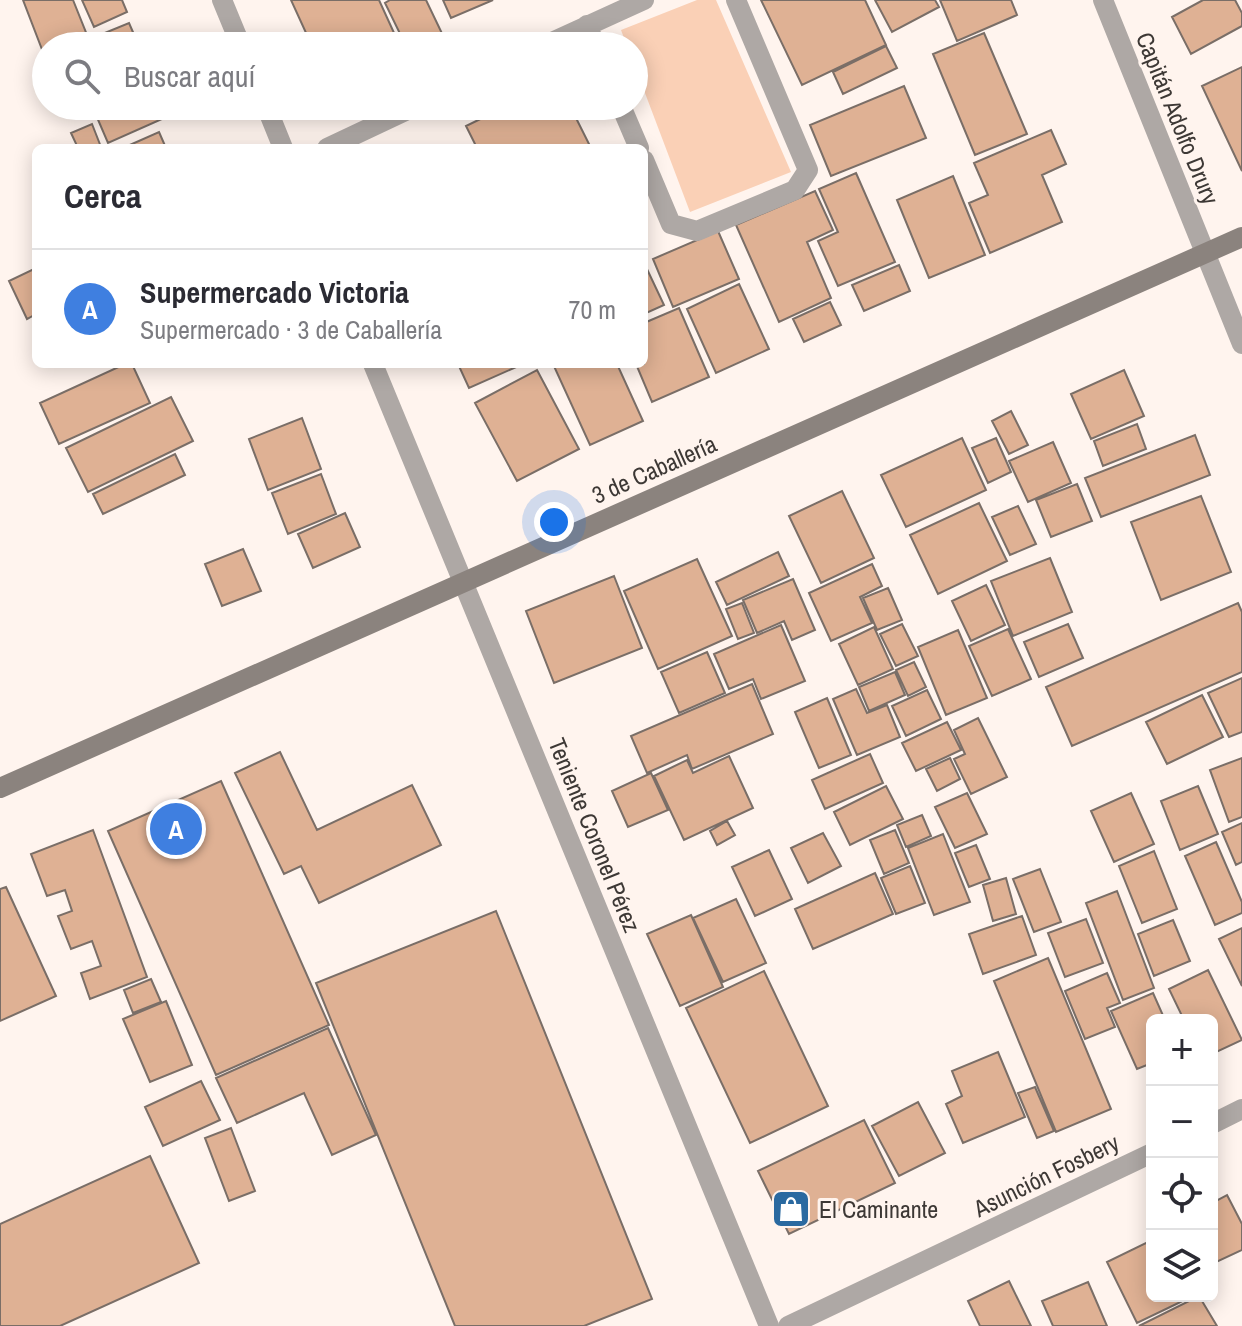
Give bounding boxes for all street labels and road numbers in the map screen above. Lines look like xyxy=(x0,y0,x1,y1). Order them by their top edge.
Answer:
street label: Capitán Adolfo Drury xyxy=(1129,27,1227,209)
street label: 3 de Caballería xyxy=(587,427,722,511)
street label: Teniente Coronel Pérez xyxy=(541,733,649,937)
street label: Asunción Fosbery xyxy=(967,1126,1124,1224)

